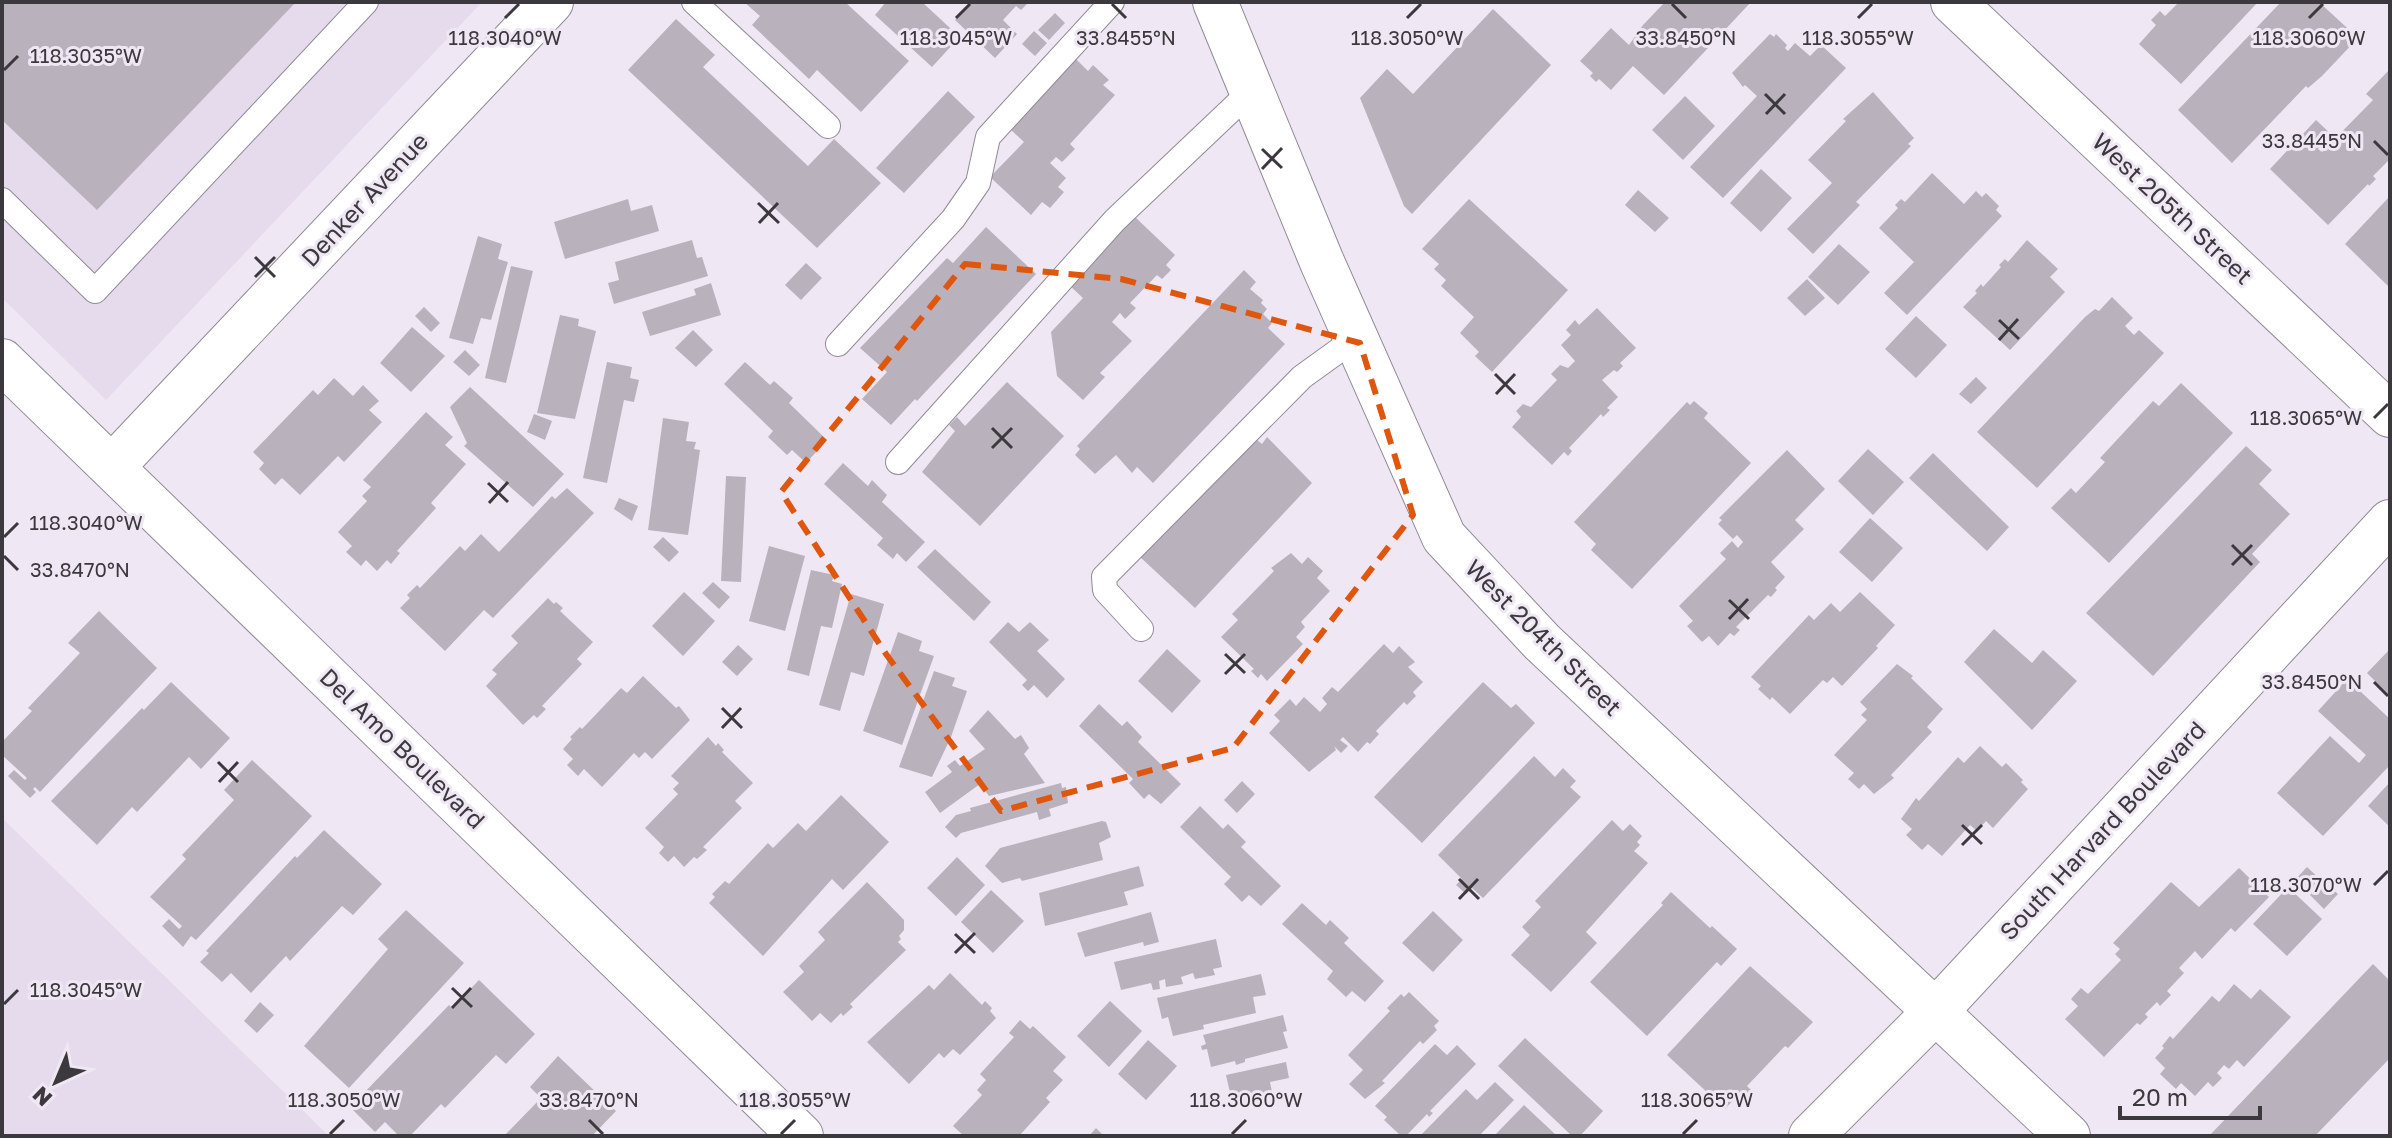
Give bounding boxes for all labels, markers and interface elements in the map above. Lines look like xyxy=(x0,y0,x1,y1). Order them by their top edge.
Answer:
text: 118.3040°W xyxy=(448,25,562,49)
text: 118.3045°W xyxy=(900,25,1012,49)
text: 33.8455°N xyxy=(1076,25,1176,49)
text: 118.3050°W xyxy=(1351,25,1463,49)
text: 33.8450°N xyxy=(1636,25,1736,49)
text: 118.3055°W xyxy=(1802,25,1914,49)
text: 118.3060°W xyxy=(2252,25,2366,49)
text: 118.3035°W xyxy=(30,43,142,67)
street label: Denker Avenue xyxy=(294,126,433,272)
street label: West 205th Street xyxy=(2087,126,2259,290)
text: 33.8445°N xyxy=(2262,128,2362,152)
text: 118.3065°W xyxy=(2250,405,2362,429)
text: 118.3040°W xyxy=(29,510,143,534)
street label: West 204th Street xyxy=(1460,553,1628,721)
text: 33.8470°N xyxy=(30,557,130,581)
street label: Del Amo Boulevard xyxy=(314,662,492,834)
text: 33.8450°N xyxy=(2262,669,2362,693)
street label: South Harvard Boulevard xyxy=(1993,715,2211,945)
text: 118.3070°W xyxy=(2250,872,2362,896)
text: 118.3045°W xyxy=(30,977,142,1001)
north arrow xyxy=(16,1042,96,1122)
scale bar xyxy=(2120,1070,2260,1120)
text: N xyxy=(26,1081,57,1112)
text: 20 m xyxy=(2132,1082,2188,1111)
text: 118.3050°W xyxy=(288,1087,400,1111)
text: 33.8470°N xyxy=(539,1087,639,1111)
text: 118.3055°W xyxy=(739,1087,851,1111)
text: 118.3060°W xyxy=(1189,1087,1303,1111)
text: 118.3065°W xyxy=(1641,1087,1753,1111)

